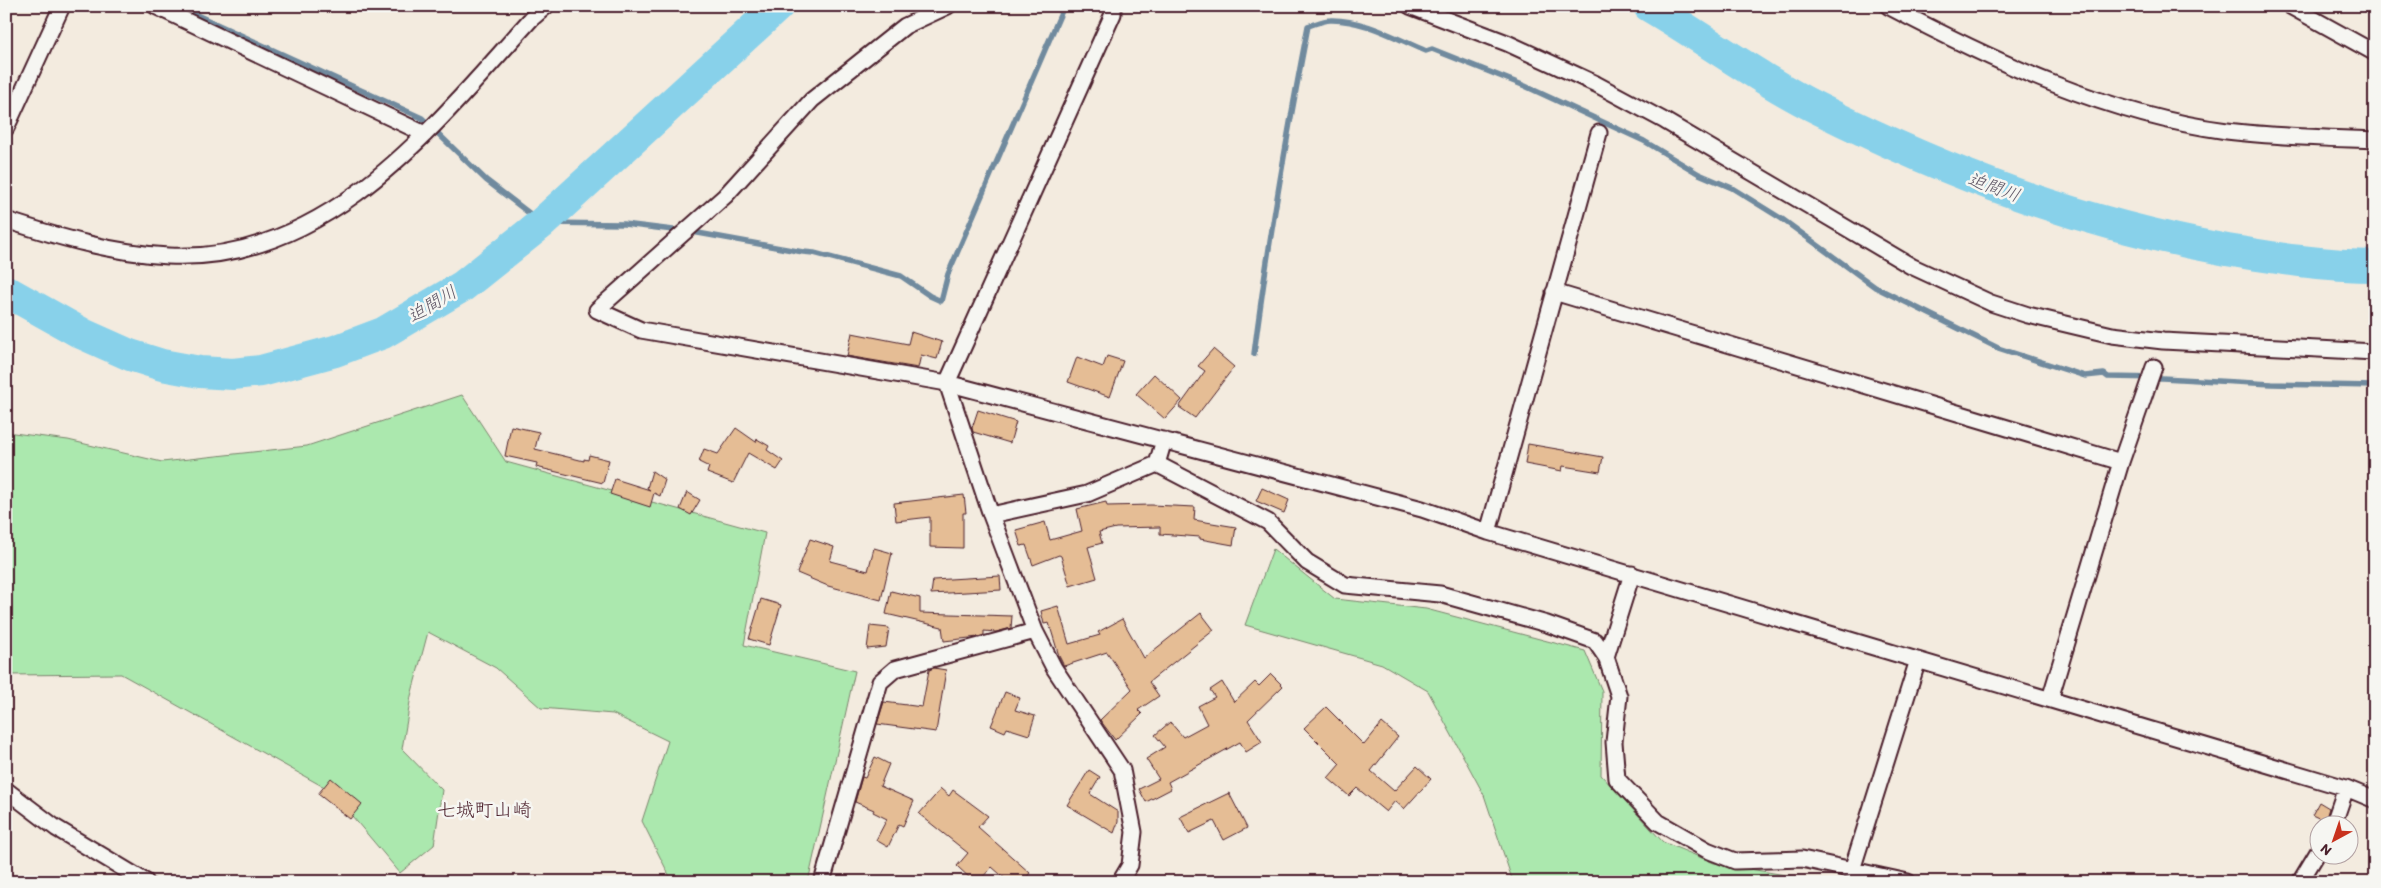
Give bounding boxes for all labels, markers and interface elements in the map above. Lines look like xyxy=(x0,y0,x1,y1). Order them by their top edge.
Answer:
water label: 迫間川 xyxy=(1965,167,2023,207)
water label: 迫間川 xyxy=(403,281,461,327)
district label: 七城町山崎 xyxy=(436,798,532,821)
north arrow xyxy=(2308,816,2358,866)
text: N xyxy=(2317,840,2335,859)

